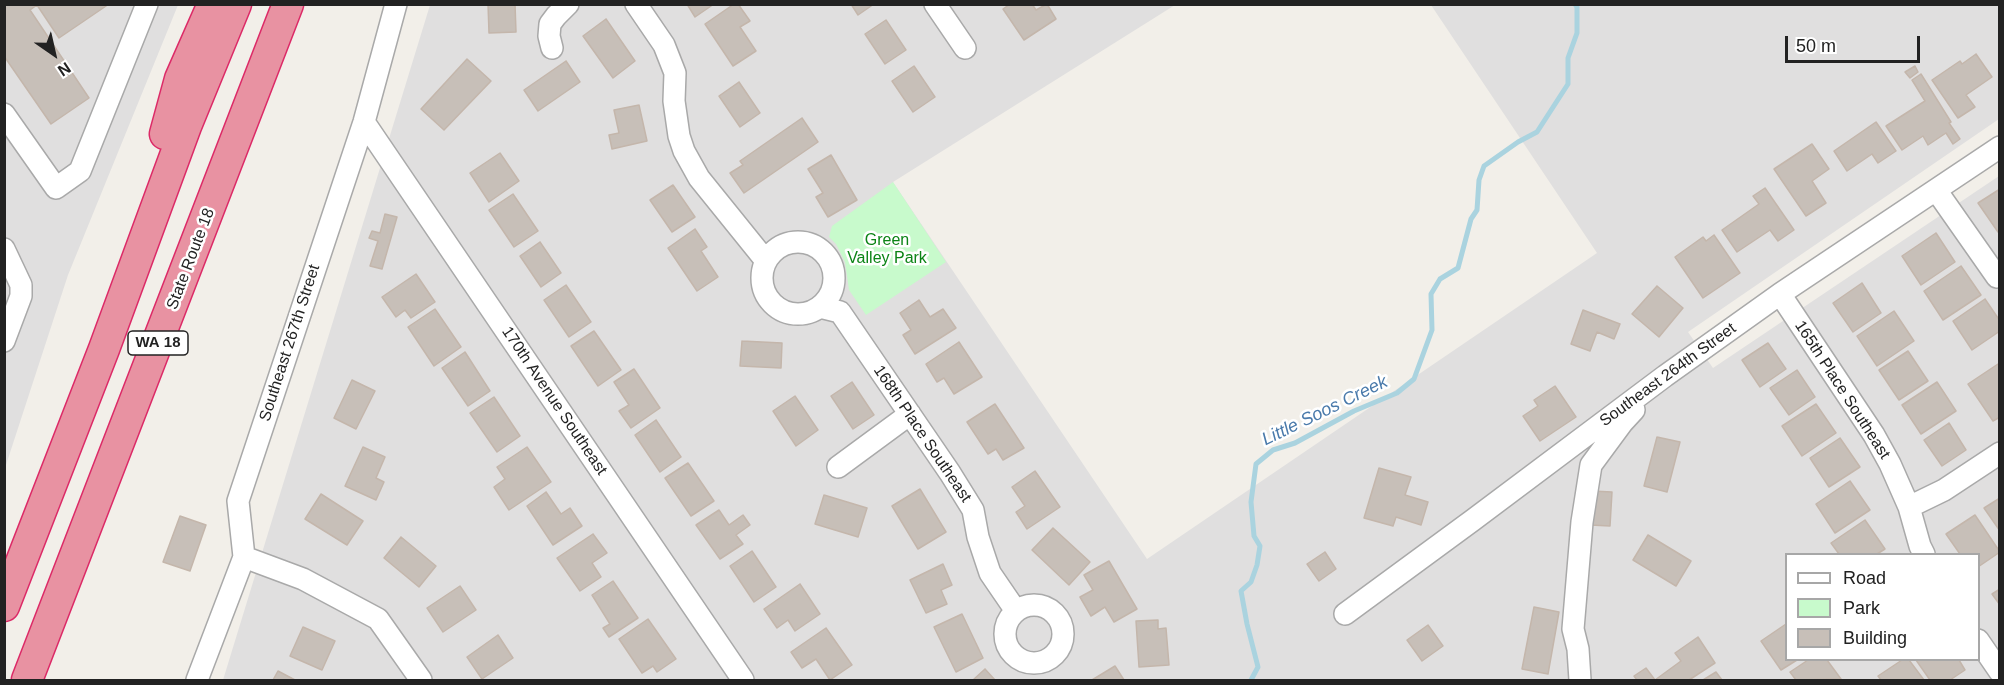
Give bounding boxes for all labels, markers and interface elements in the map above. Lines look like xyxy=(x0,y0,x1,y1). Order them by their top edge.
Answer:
north arrow xyxy=(24,24,84,84)
scale bar xyxy=(1788,24,1923,62)
text: 50 m xyxy=(1796,36,1836,56)
text: N xyxy=(55,59,74,80)
street label: State Route 18 xyxy=(163,206,219,312)
park label: Green Valley Park xyxy=(847,231,927,269)
street label: Southeast 267th Street xyxy=(256,262,324,424)
street label: 165th Place Southeast xyxy=(1790,317,1894,463)
street label: Southeast 264th Street xyxy=(1596,319,1740,431)
street label: 170th Avenue Southeast xyxy=(497,323,611,479)
road number: WA 18 xyxy=(128,331,188,355)
street label: 168th Place Southeast xyxy=(869,362,975,506)
water label: Little Soos Creek xyxy=(1259,371,1391,451)
legend xyxy=(1785,553,1980,661)
text: Road xyxy=(1843,568,1886,588)
text: Park xyxy=(1843,598,1880,618)
text: Building xyxy=(1843,628,1907,648)

